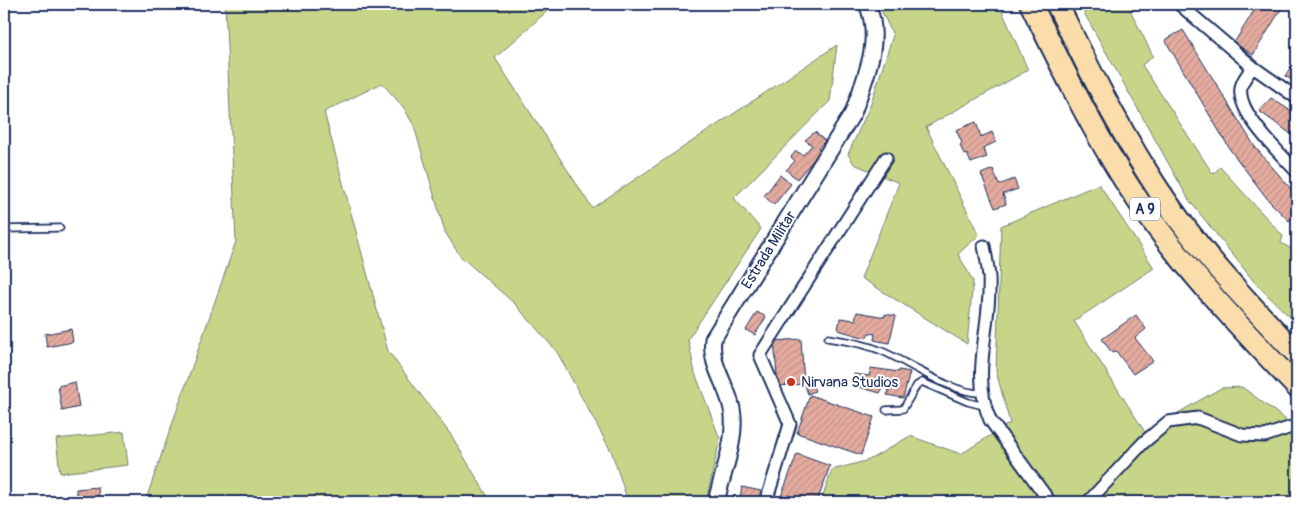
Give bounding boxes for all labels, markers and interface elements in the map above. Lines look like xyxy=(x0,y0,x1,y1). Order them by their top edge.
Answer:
road number: A 9 xyxy=(1130,198,1160,220)
street label: Estrada Militar xyxy=(737,207,801,293)
place label: Nirvana Studios xyxy=(801,373,899,392)
marker: Nirvana Studios xyxy=(785,376,797,388)

